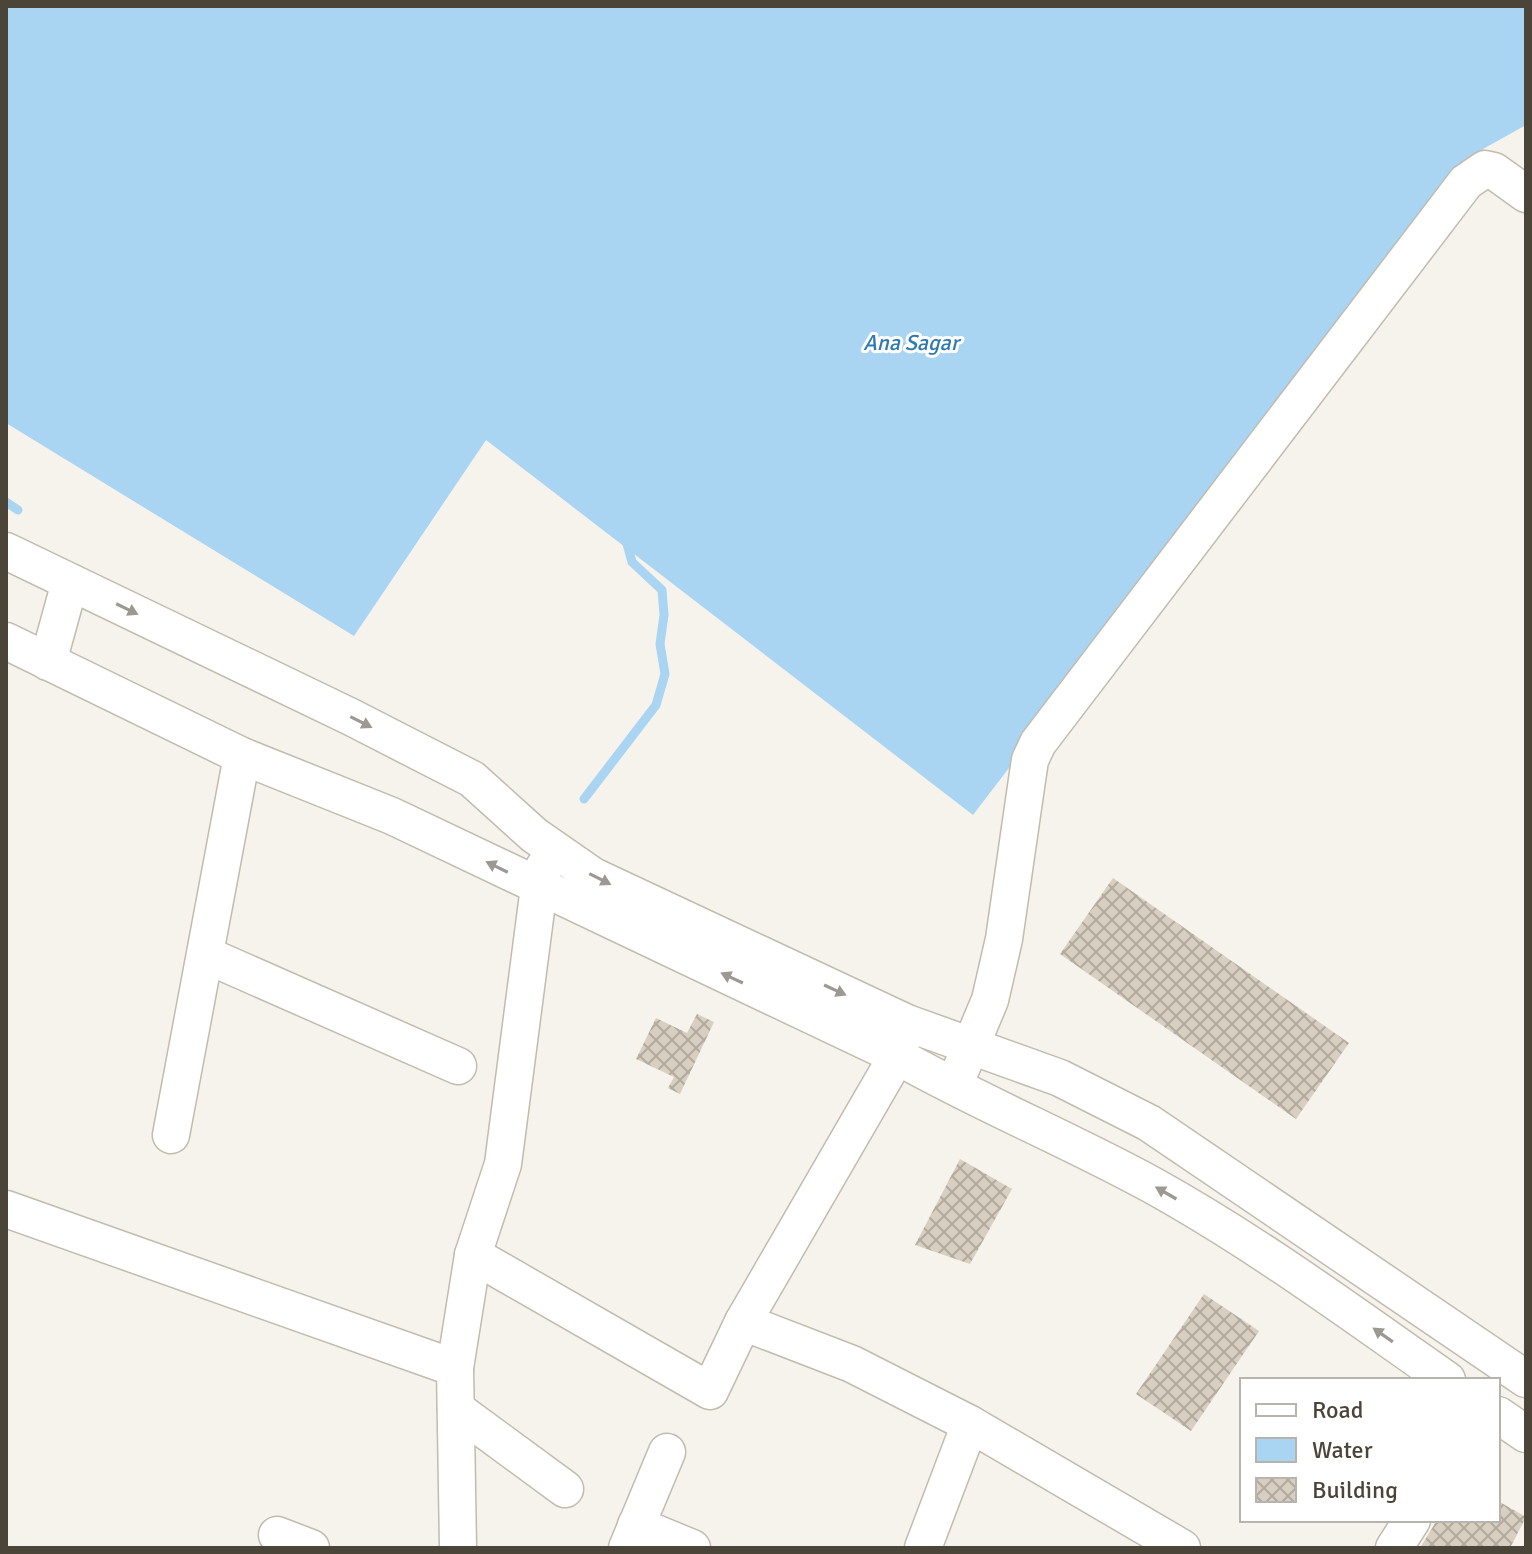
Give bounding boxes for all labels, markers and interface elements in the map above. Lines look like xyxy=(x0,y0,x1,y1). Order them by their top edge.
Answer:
water label: Ana Sagar xyxy=(863,329,962,356)
one-way arrow xyxy=(115,602,138,616)
one-way arrow xyxy=(349,716,372,729)
one-way arrow xyxy=(486,860,509,873)
one-way arrow xyxy=(589,872,611,886)
one-way arrow xyxy=(721,971,744,985)
one-way arrow xyxy=(824,983,847,997)
one-way arrow xyxy=(1154,1186,1177,1200)
one-way arrow xyxy=(1373,1328,1394,1343)
legend xyxy=(1240,1378,1500,1522)
text: Road xyxy=(1312,1395,1363,1425)
text: Water xyxy=(1312,1435,1373,1465)
text: Building xyxy=(1312,1475,1398,1505)

